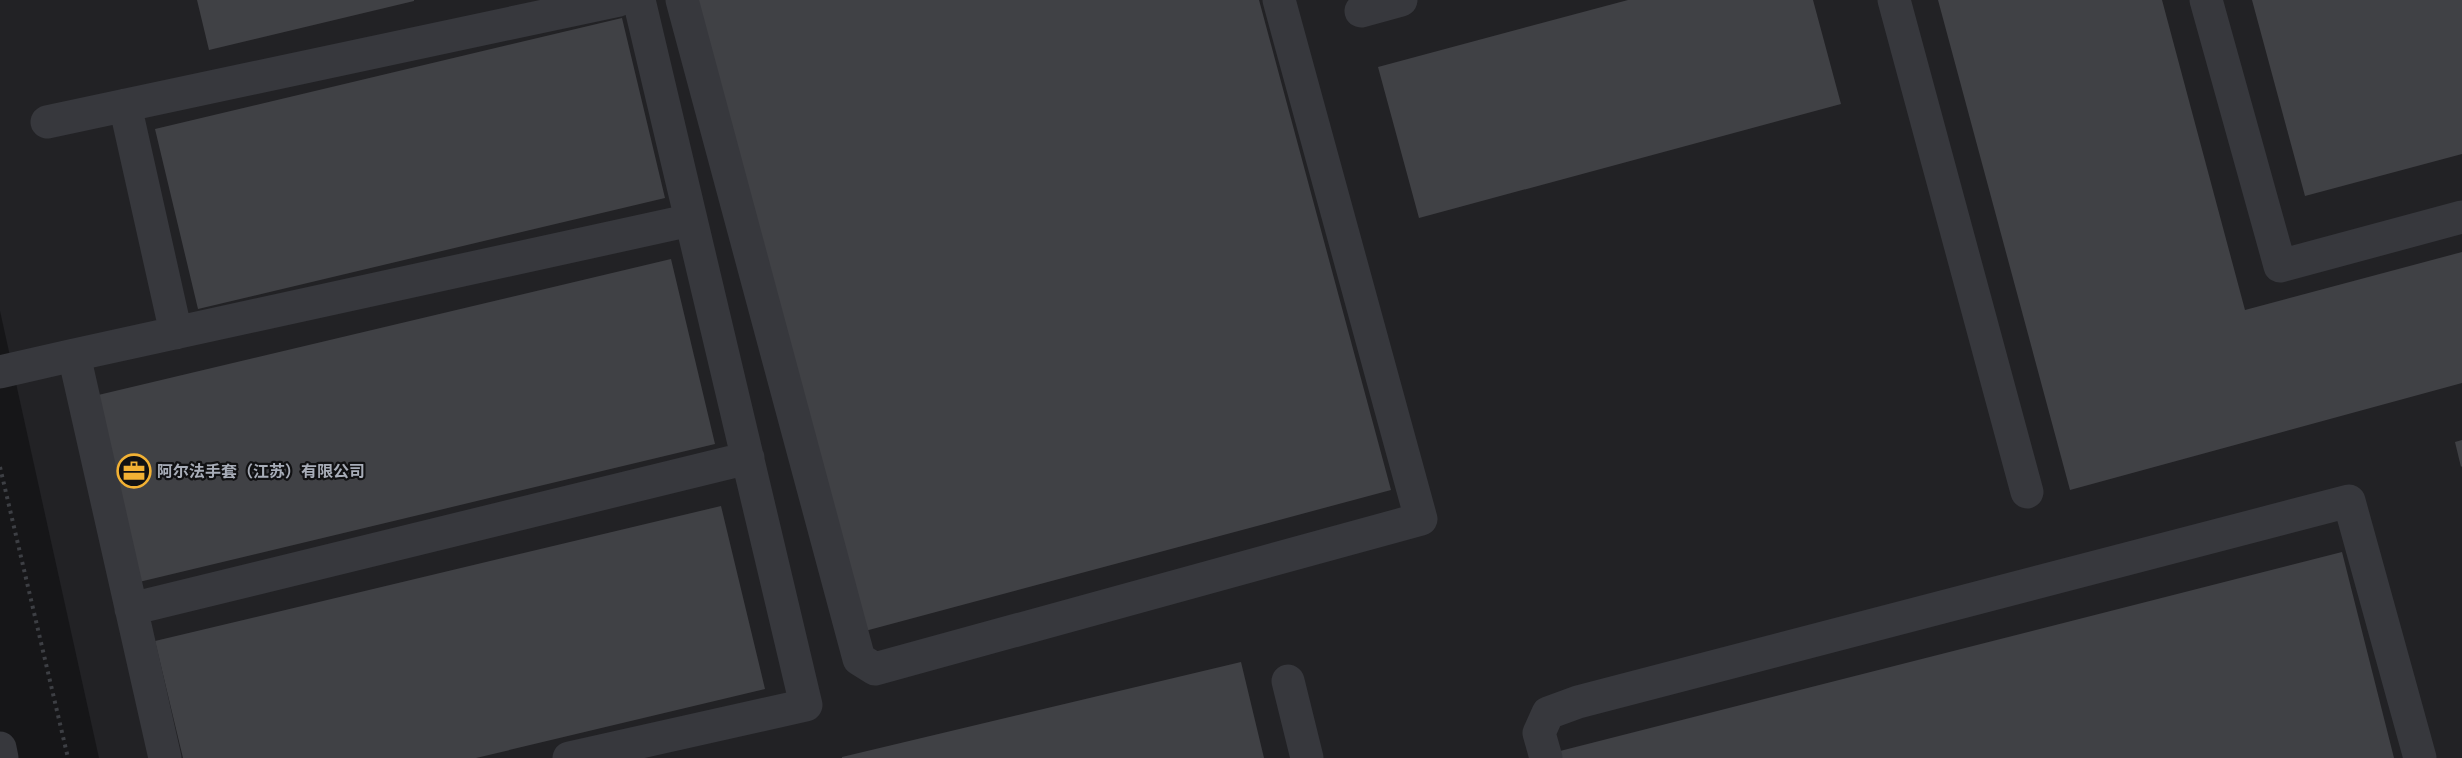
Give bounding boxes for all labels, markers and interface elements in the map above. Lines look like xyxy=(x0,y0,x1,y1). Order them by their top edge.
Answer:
office icon: 阿尔法手套（江苏）有限公司 xyxy=(116,453,152,489)
place label: 阿尔法手套（江苏）有限公司 xyxy=(157,462,365,481)

